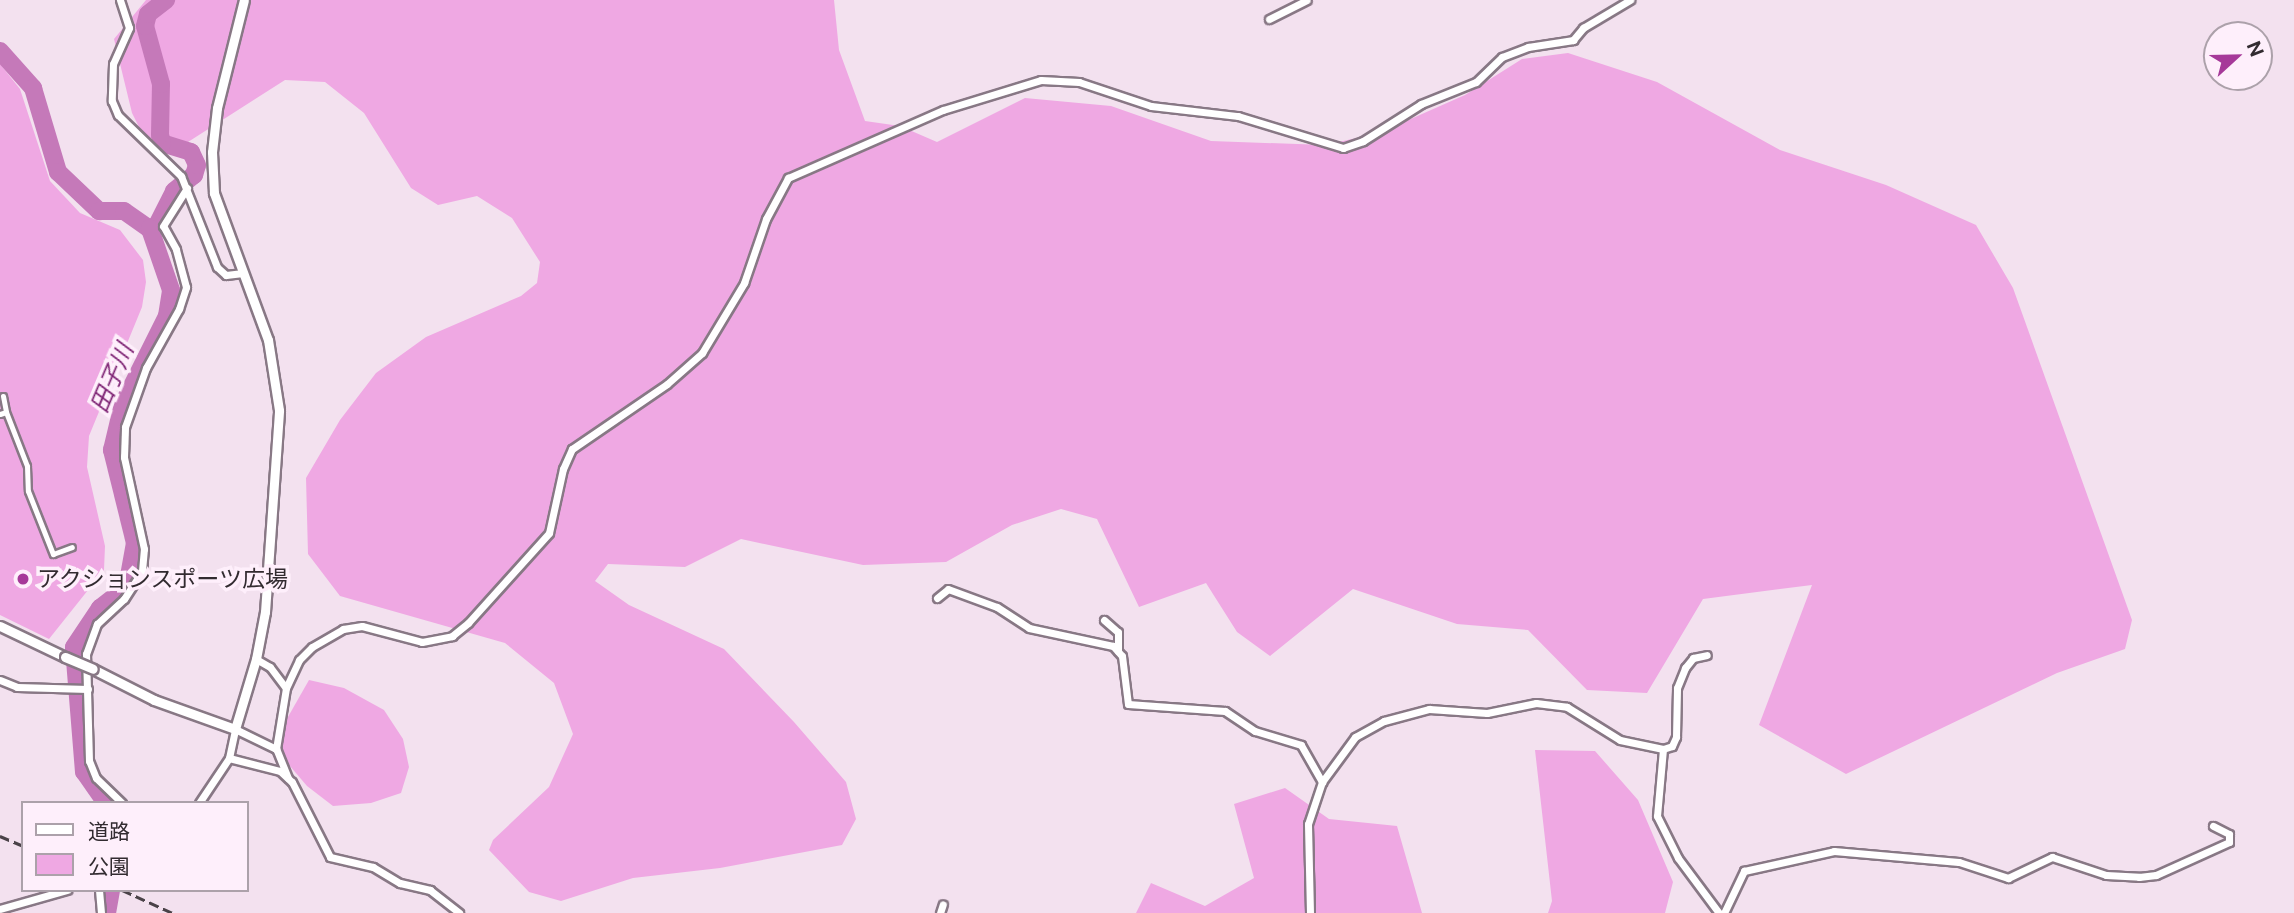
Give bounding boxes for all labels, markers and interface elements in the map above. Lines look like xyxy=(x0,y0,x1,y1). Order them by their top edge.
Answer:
north arrow xyxy=(2203,21,2273,91)
text: N xyxy=(2243,38,2269,60)
water label: 田子川 xyxy=(85,339,139,417)
place label: アクションスポーツ広場 xyxy=(37,565,290,593)
marker: アクションスポーツ広場 xyxy=(15,571,31,587)
legend xyxy=(21,801,248,892)
text: 道路 xyxy=(88,819,130,844)
text: 公園 xyxy=(88,854,130,879)

